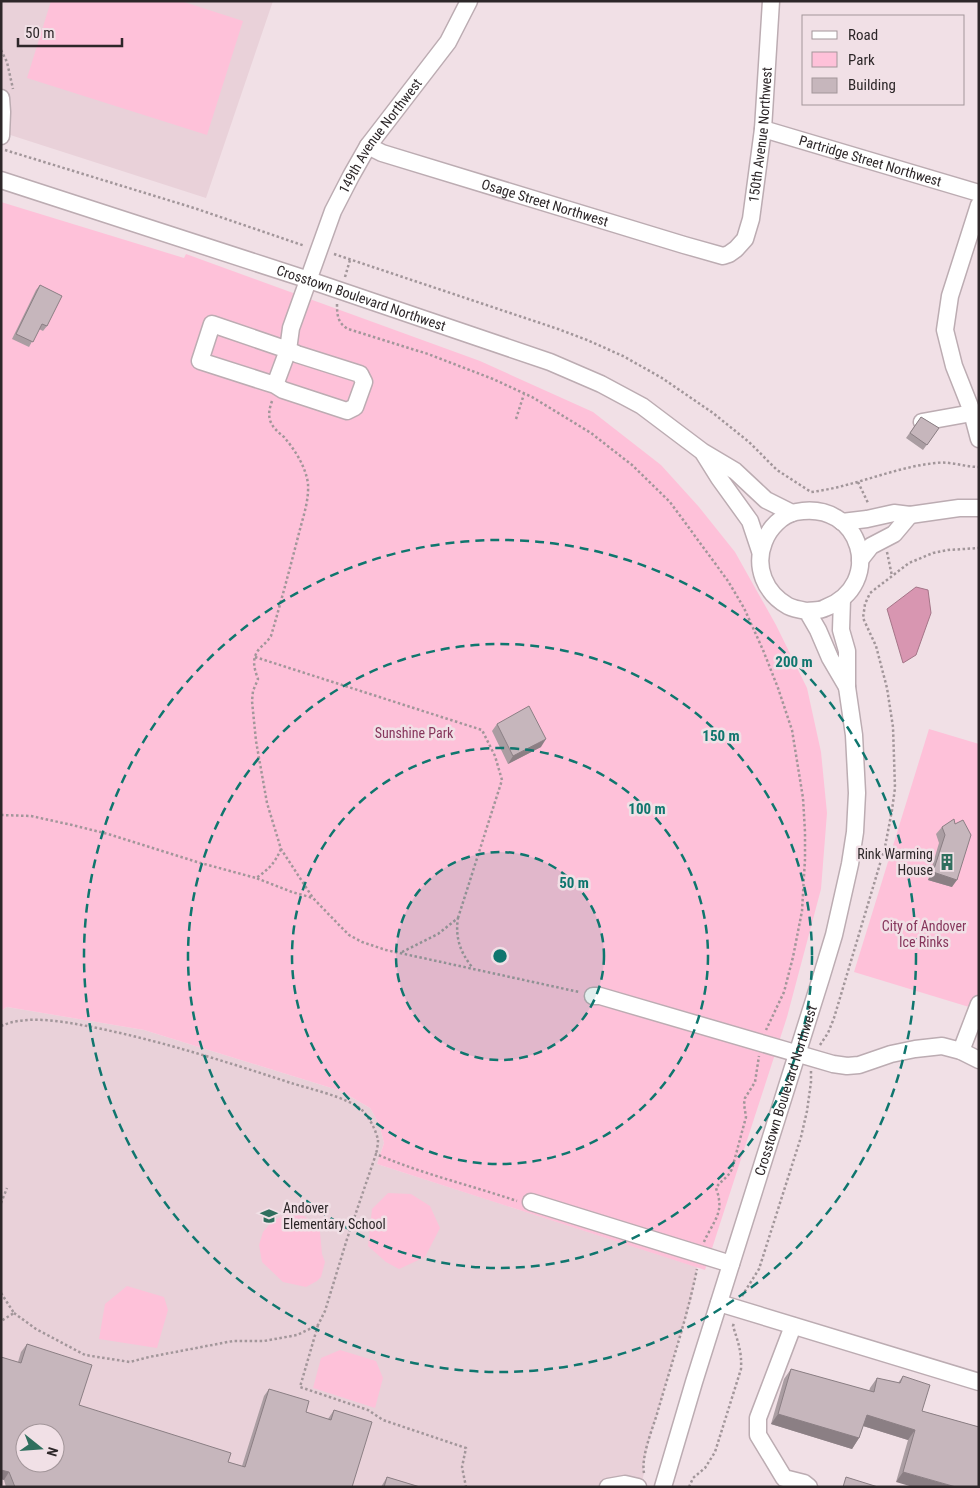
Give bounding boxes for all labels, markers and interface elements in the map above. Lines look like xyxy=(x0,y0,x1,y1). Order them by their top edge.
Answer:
scale bar xyxy=(18,15,121,47)
legend xyxy=(802,15,965,105)
text: 50 m xyxy=(25,24,55,42)
text: Road xyxy=(848,26,878,44)
text: Park xyxy=(848,51,875,69)
street label: 150th Avenue Northwest xyxy=(745,67,775,203)
street label: 149th Avenue Northwest xyxy=(336,75,425,196)
text: Building xyxy=(848,76,896,94)
street label: Partridge Street Northwest xyxy=(797,132,944,189)
street label: Osage Street Northwest xyxy=(480,176,610,229)
street label: Crosstown Boulevard Northwest xyxy=(275,262,448,334)
text: 200 m xyxy=(775,653,813,671)
park label: Sunshine Park xyxy=(375,725,454,741)
text: 150 m xyxy=(702,727,740,745)
text: 100 m xyxy=(628,800,666,818)
place label: Rink Warming House xyxy=(857,846,933,878)
building icon: Rink Warming House xyxy=(937,852,957,872)
text: 50 m xyxy=(559,874,589,892)
park label: City of Andover Ice Rinks xyxy=(882,918,966,950)
centre of rings xyxy=(491,947,509,965)
street label: Crosstown Boulevard Northwest xyxy=(751,1003,820,1178)
place label: Andover Elementary School xyxy=(283,1200,386,1232)
school or university icon: Andover Elementary School xyxy=(259,1206,279,1226)
north arrow xyxy=(15,1423,65,1473)
text: N xyxy=(44,1445,61,1458)

